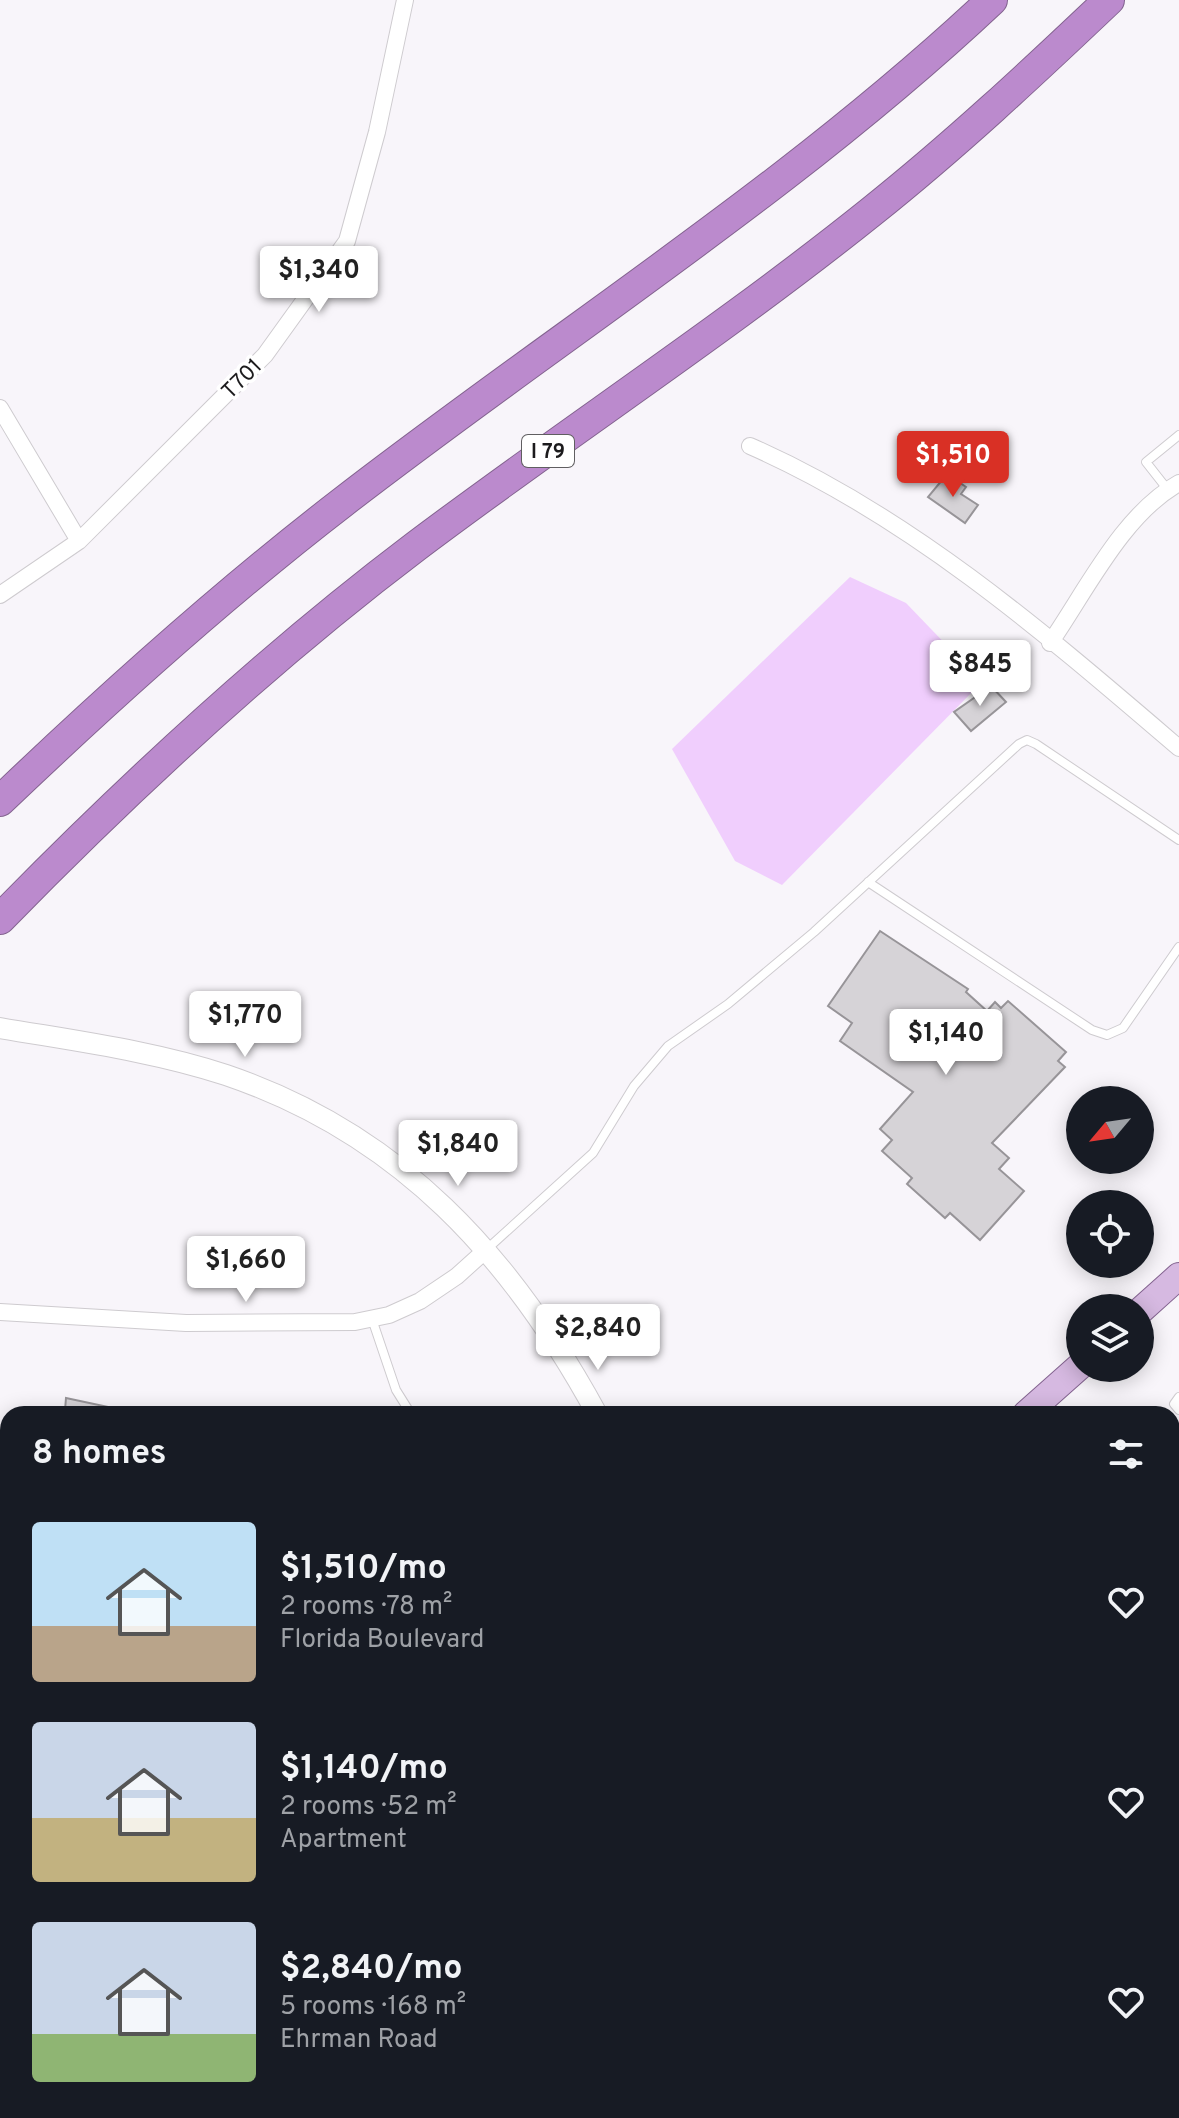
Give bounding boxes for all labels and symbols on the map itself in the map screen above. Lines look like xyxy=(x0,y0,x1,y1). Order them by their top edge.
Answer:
pin: $1,340 xyxy=(254,246,384,314)
street label: T701 xyxy=(217,354,269,406)
pin: $1,510 xyxy=(888,431,1018,499)
road number: I 79 xyxy=(522,435,574,467)
pin: $845 xyxy=(933,640,1027,708)
pin: $1,770 xyxy=(180,991,310,1059)
pin: $1,140 xyxy=(881,1009,1011,1077)
north arrow xyxy=(1066,1086,1154,1174)
pin: $1,840 xyxy=(393,1120,523,1188)
pin: $1,660 xyxy=(181,1236,311,1304)
pin: $2,840 xyxy=(533,1304,663,1372)

